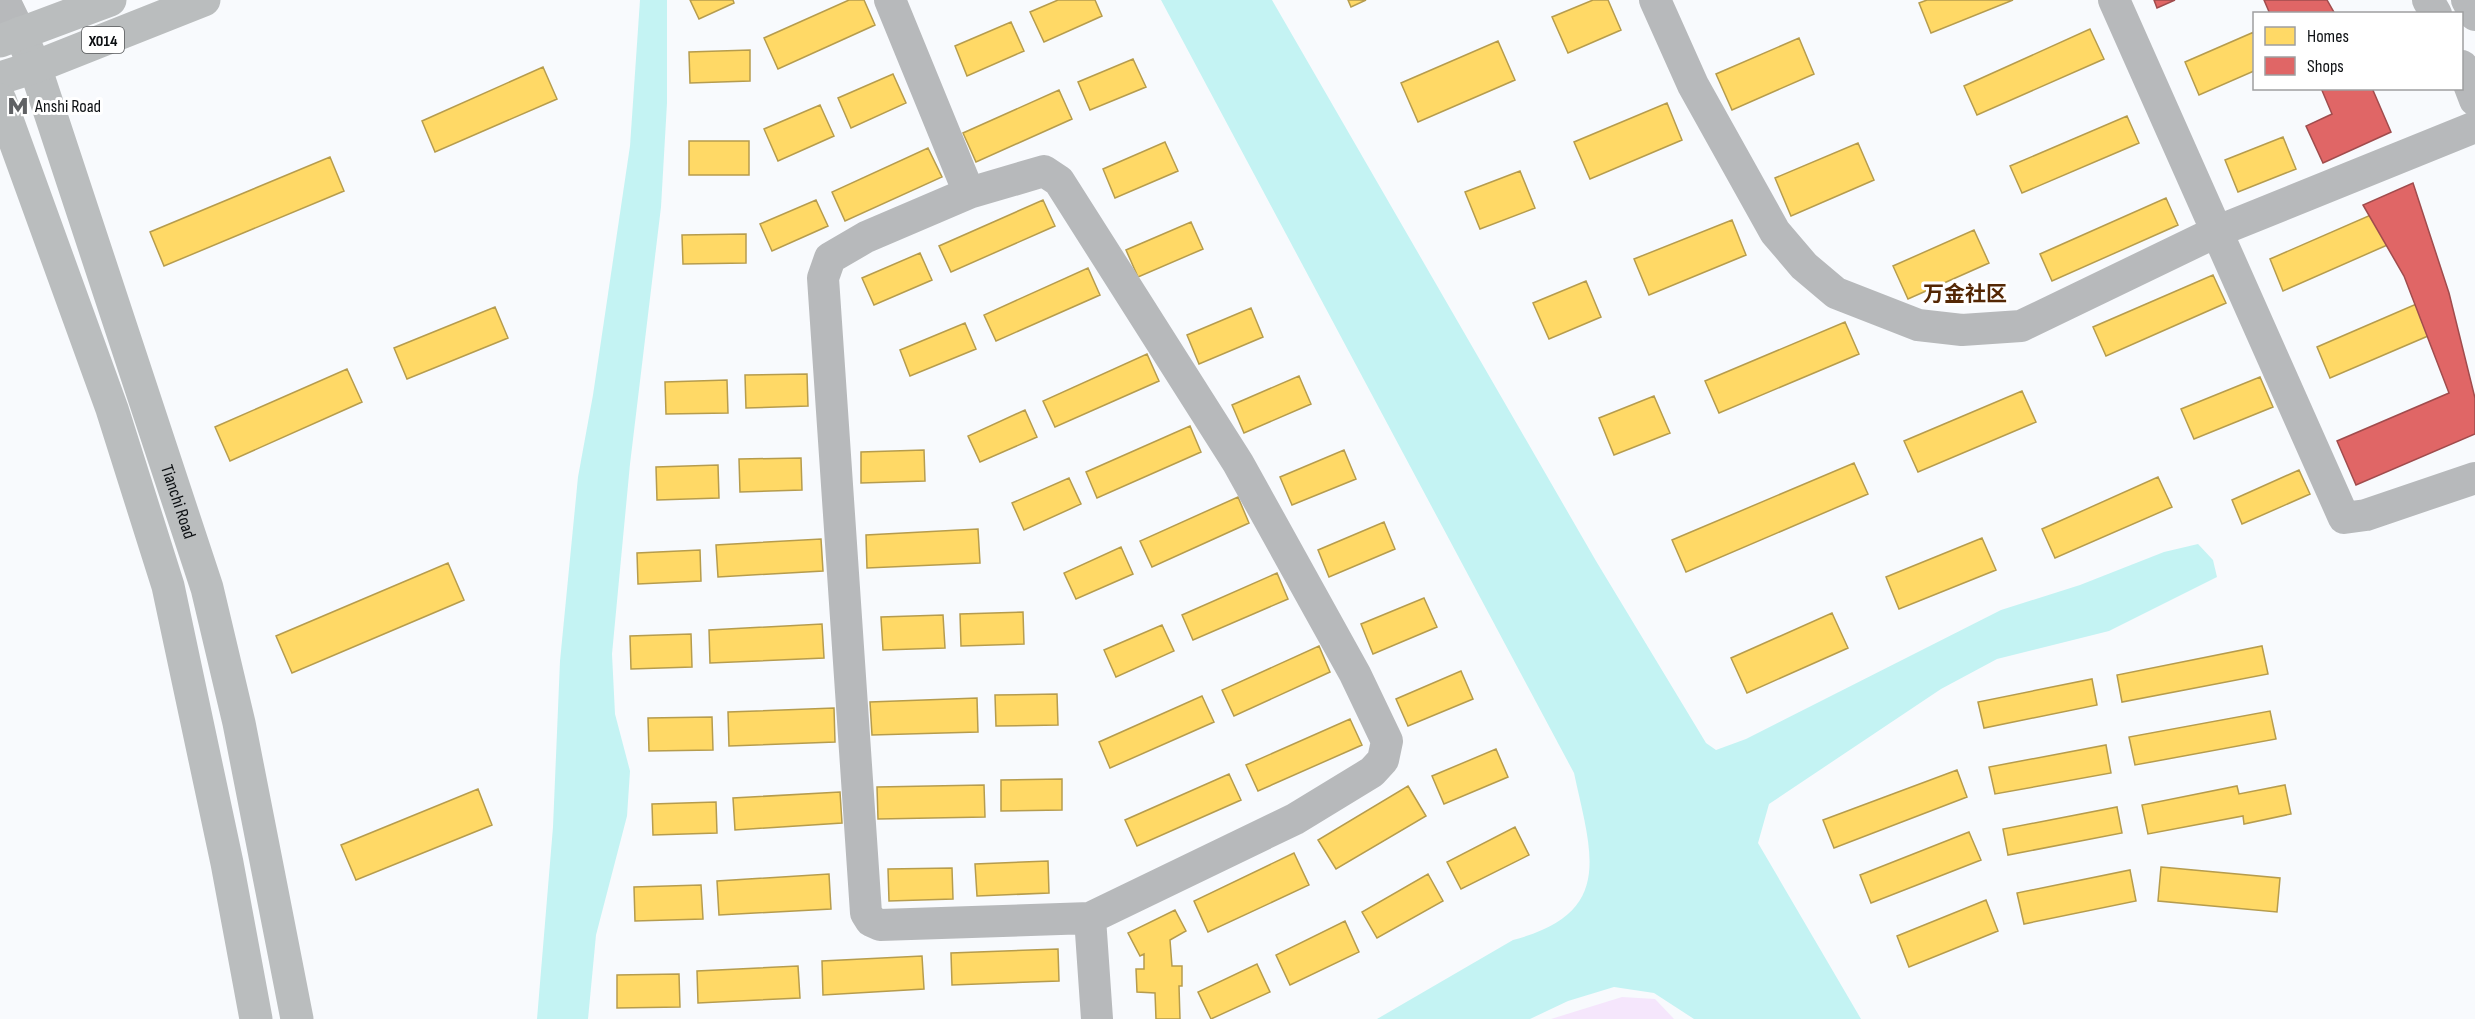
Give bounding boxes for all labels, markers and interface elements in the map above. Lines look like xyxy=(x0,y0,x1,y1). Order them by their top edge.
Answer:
legend xyxy=(2253,12,2463,90)
text: Homes xyxy=(2307,26,2349,47)
road number: X014 xyxy=(82,27,124,53)
text: Shops xyxy=(2307,56,2344,77)
metro station icon: Anshi Road xyxy=(6,94,30,118)
place label: Anshi Road xyxy=(34,96,101,117)
district label: 万金社区 xyxy=(1923,282,2007,307)
street label: Tianchi Road xyxy=(156,462,200,542)

